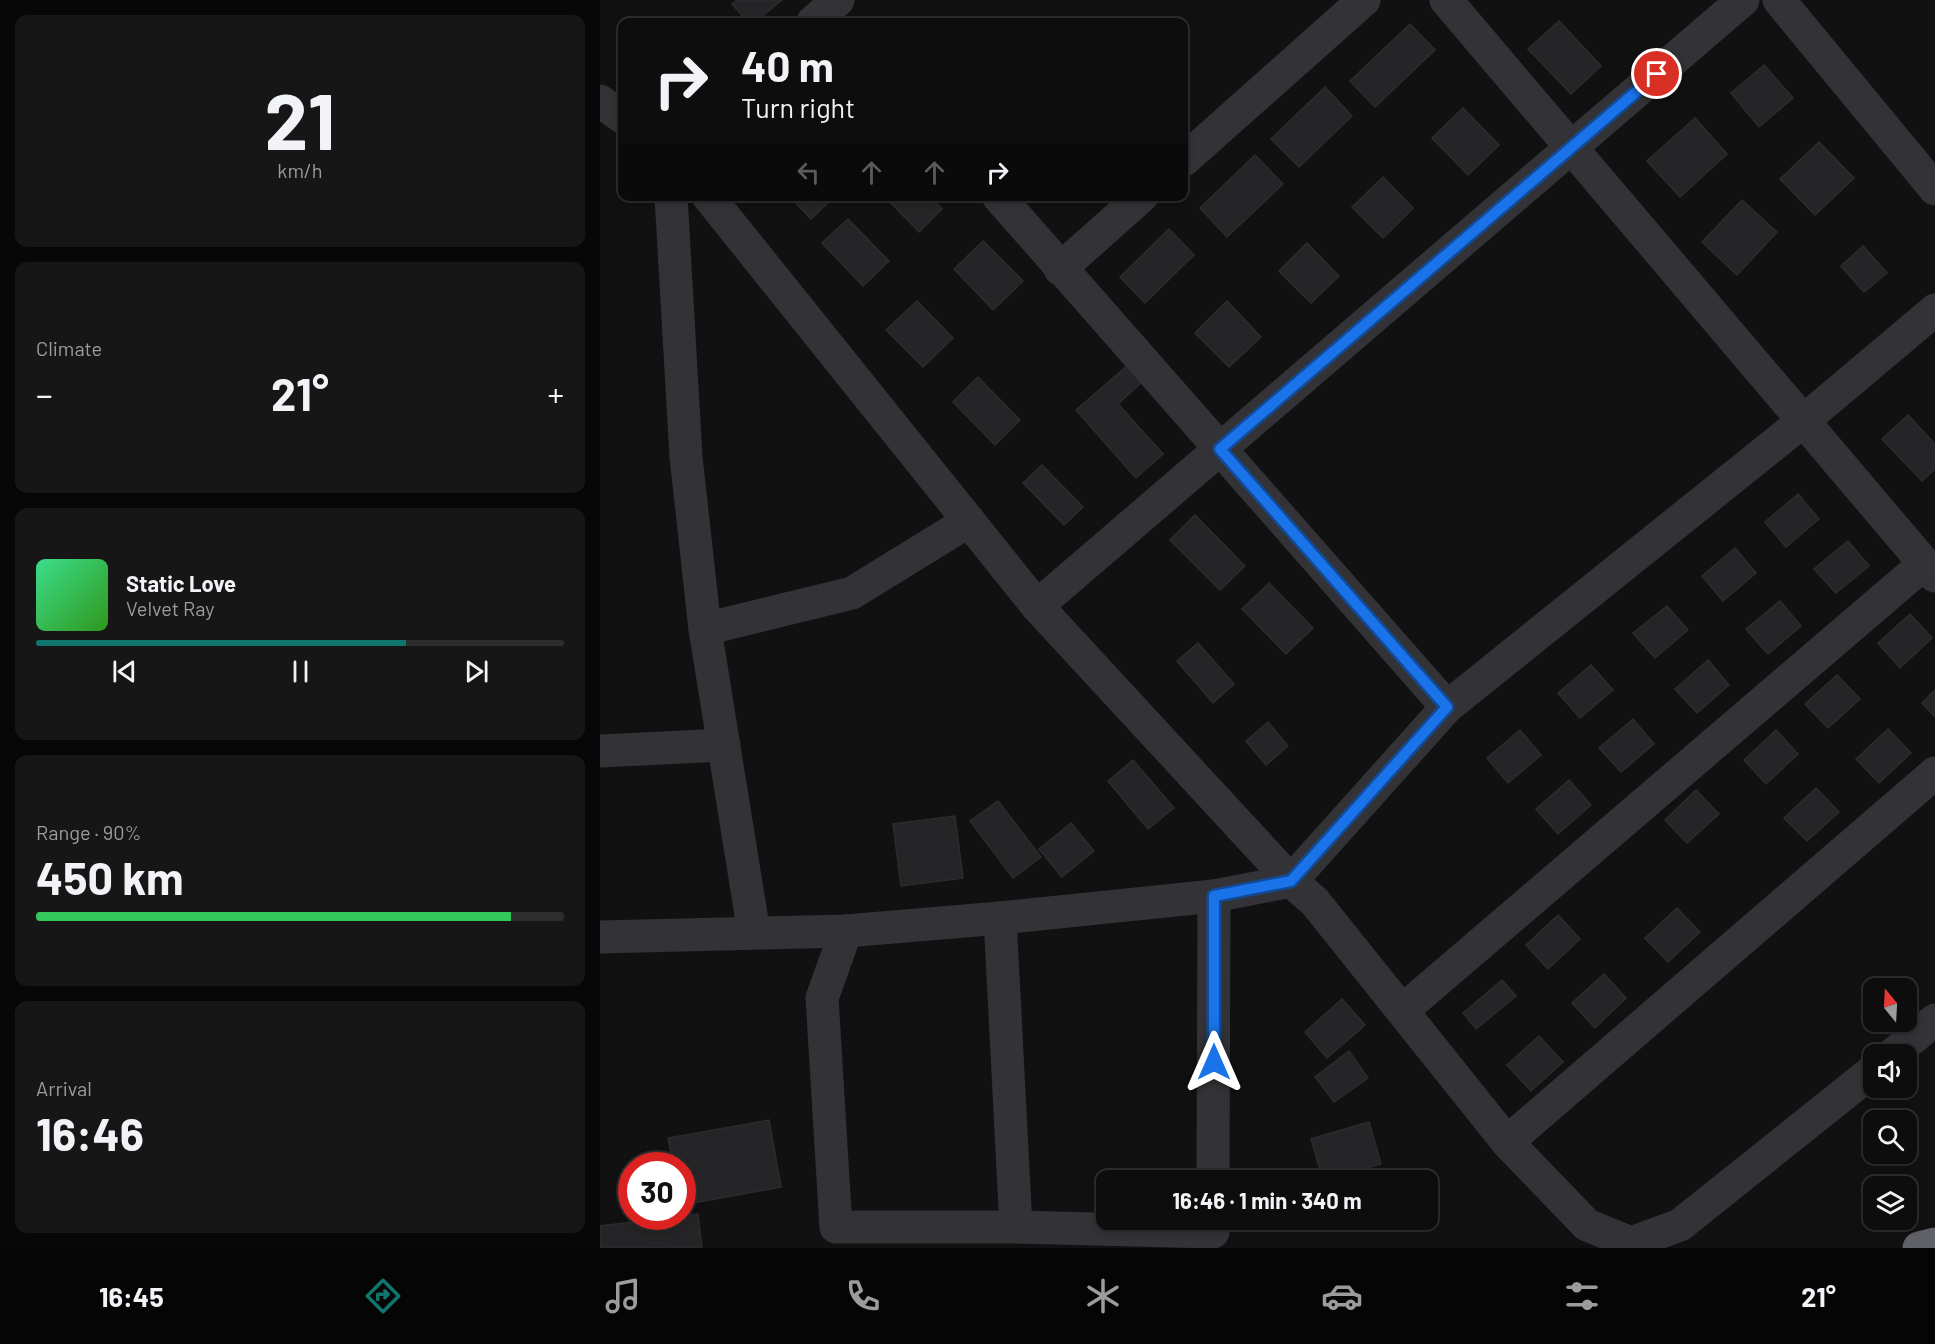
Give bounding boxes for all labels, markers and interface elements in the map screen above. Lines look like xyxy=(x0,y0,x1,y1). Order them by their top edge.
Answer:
text: 40 m xyxy=(741,40,834,90)
icon: right xyxy=(642,42,720,120)
pin xyxy=(1631,48,1682,99)
icon: arrive xyxy=(1640,57,1673,90)
text: 21 xyxy=(265,72,335,166)
text: Turn right xyxy=(741,91,855,123)
icon: left xyxy=(792,156,825,189)
icon: ahead xyxy=(855,156,888,189)
icon: ahead xyxy=(918,156,951,189)
icon: right xyxy=(981,156,1014,189)
text: km/h xyxy=(277,158,323,182)
text: Climate xyxy=(36,336,102,360)
text: 21° xyxy=(271,366,329,420)
text: − xyxy=(36,374,53,414)
text: + xyxy=(548,374,564,414)
text: Static Love xyxy=(126,570,236,596)
text: Velvet Ray xyxy=(126,596,215,620)
icon: previous xyxy=(108,655,141,688)
icon: pause xyxy=(284,655,317,688)
icon: next xyxy=(460,655,493,688)
text: Range · 90% xyxy=(36,820,141,844)
text: 450 km xyxy=(36,850,184,904)
north arrow xyxy=(1863,978,1917,1032)
map controls xyxy=(1863,978,1917,1230)
position arrow xyxy=(1182,1030,1246,1094)
button: sound xyxy=(1863,1044,1917,1098)
text: Arrival xyxy=(36,1076,92,1100)
text: 16:46 xyxy=(36,1106,144,1160)
button: search xyxy=(1863,1110,1917,1164)
speed limit sign: 30 xyxy=(618,1152,696,1230)
button: layers xyxy=(1863,1176,1917,1230)
text: 16:46 · 1 min · 340 m xyxy=(1172,1187,1362,1213)
icon: directions xyxy=(362,1275,404,1317)
icon: music xyxy=(602,1275,644,1317)
icon: phone xyxy=(842,1275,884,1317)
icon: climate xyxy=(1082,1275,1124,1317)
icon: car xyxy=(1321,1275,1363,1317)
icon: filters xyxy=(1561,1275,1603,1317)
text: 16:45 xyxy=(99,1280,164,1312)
text: 21° xyxy=(1801,1280,1836,1312)

